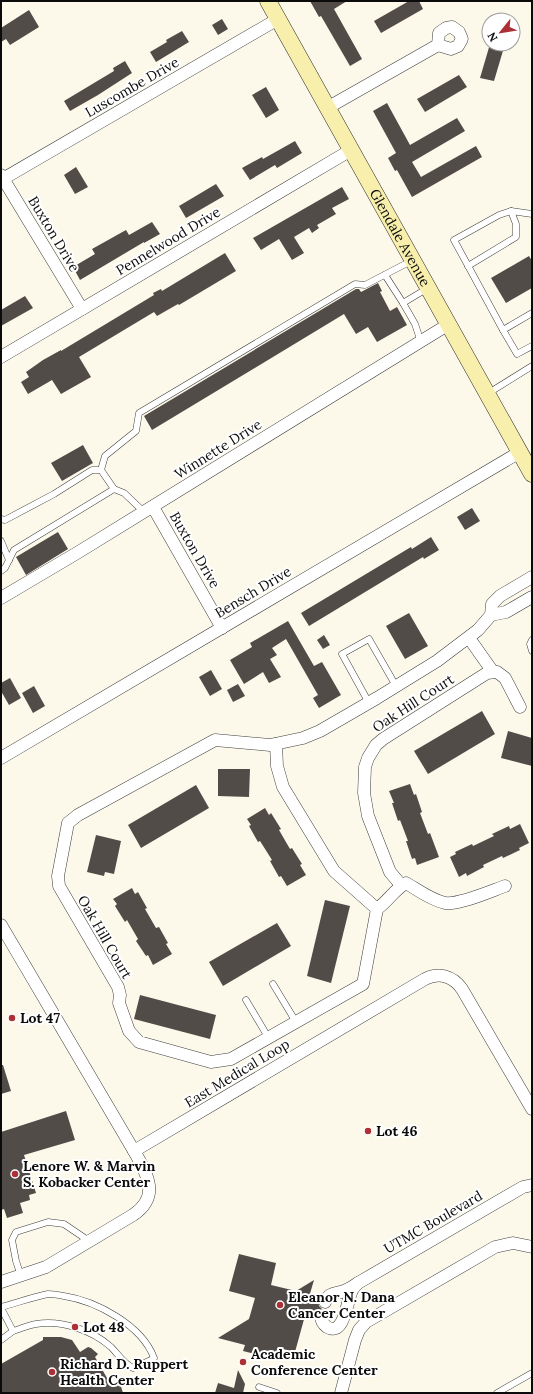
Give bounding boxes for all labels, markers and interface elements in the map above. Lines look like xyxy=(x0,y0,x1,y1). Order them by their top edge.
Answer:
north arrow xyxy=(481,12,521,52)
text: N xyxy=(484,29,501,44)
street label: Luscombe Drive xyxy=(82,53,183,121)
street label: Glendale Avenue xyxy=(366,186,435,290)
street label: Buxton Drive xyxy=(24,193,84,275)
street label: Pennelwood Drive xyxy=(112,202,224,279)
street label: Winnette Drive xyxy=(171,415,265,483)
street label: Buxton Drive xyxy=(166,509,224,592)
street label: Bensch Drive xyxy=(212,562,295,622)
street label: Oak Hill Court xyxy=(369,670,458,736)
street label: Oak Hill Court xyxy=(74,892,136,982)
place label: Lot 47 xyxy=(20,1009,61,1027)
marker: Lot 47 xyxy=(7,1013,17,1023)
street label: East Medical Loop xyxy=(181,1035,293,1111)
place label: Lot 46 xyxy=(376,1122,418,1140)
marker: Lot 46 xyxy=(363,1126,373,1136)
place label: Lenore W. & Marvin S. Kobacker Center xyxy=(23,1157,156,1191)
marker: Lenore W. & Marvin S. Kobacker Center xyxy=(10,1169,20,1179)
street label: UTMC Boulevard xyxy=(381,1187,485,1257)
place label: Eleanor N. Dana Cancer Center xyxy=(288,1288,396,1322)
marker: Eleanor N. Dana Cancer Center xyxy=(275,1300,285,1310)
place label: Lot 48 xyxy=(83,1318,125,1336)
marker: Lot 48 xyxy=(70,1322,80,1332)
place label: Academic Conference Center xyxy=(251,1345,378,1379)
place label: Richard D. Ruppert Health Center xyxy=(60,1355,189,1389)
marker: Academic Conference Center xyxy=(238,1357,248,1367)
marker: Richard D. Ruppert Health Center xyxy=(47,1367,57,1377)

